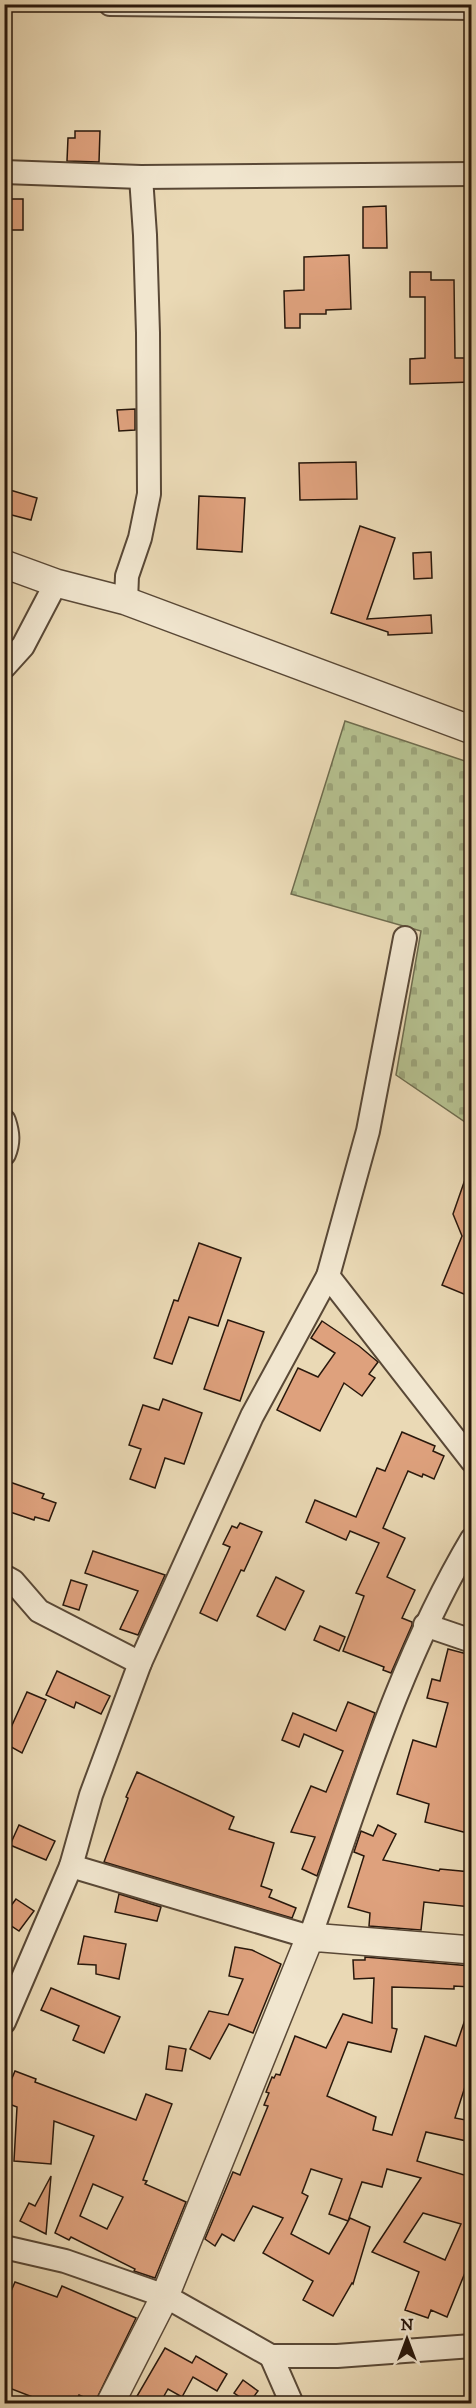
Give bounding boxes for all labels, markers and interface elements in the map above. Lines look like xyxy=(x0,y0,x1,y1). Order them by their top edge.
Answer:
north arrow xyxy=(377,2309,437,2369)
text: N xyxy=(400,2315,414,2335)

